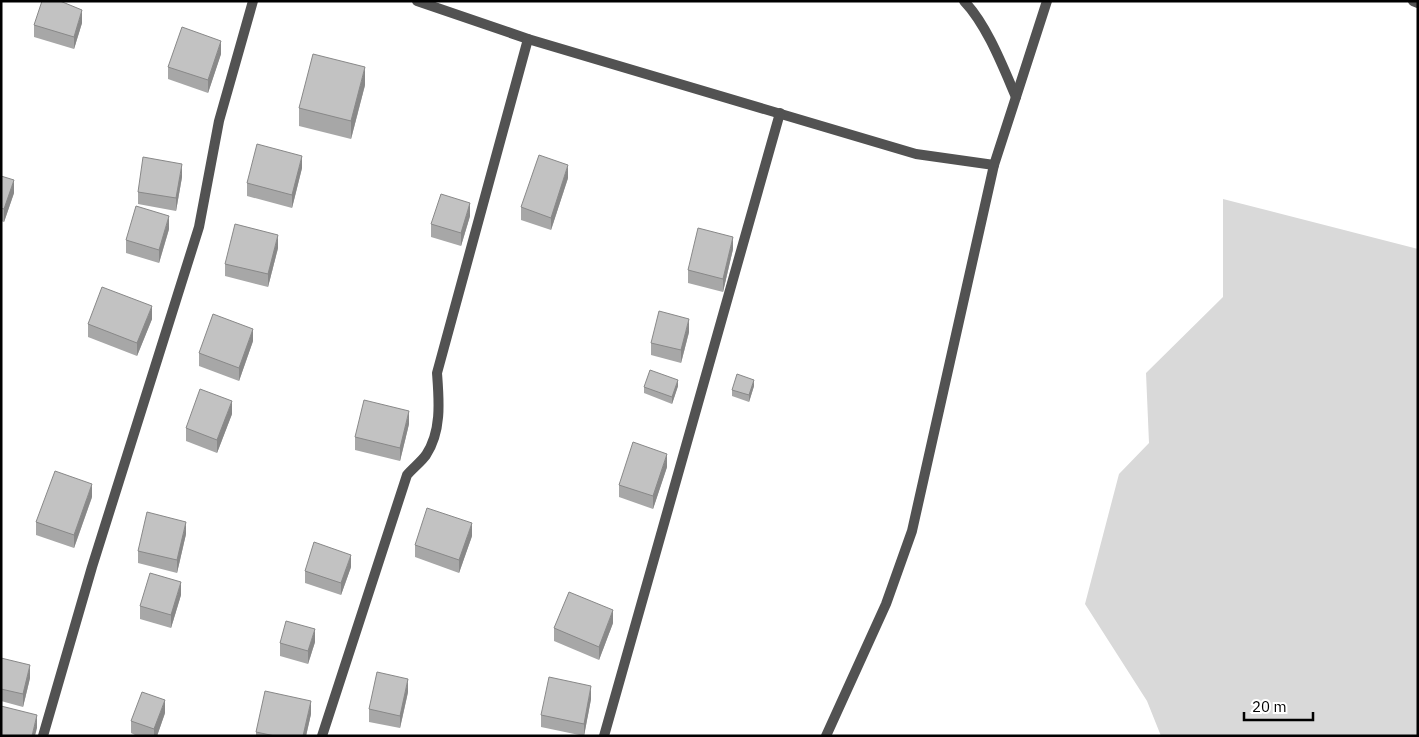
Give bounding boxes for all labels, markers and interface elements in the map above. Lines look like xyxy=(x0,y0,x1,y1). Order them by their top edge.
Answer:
scale bar xyxy=(1244,690,1313,722)
text: 20 m xyxy=(1252,697,1287,716)

